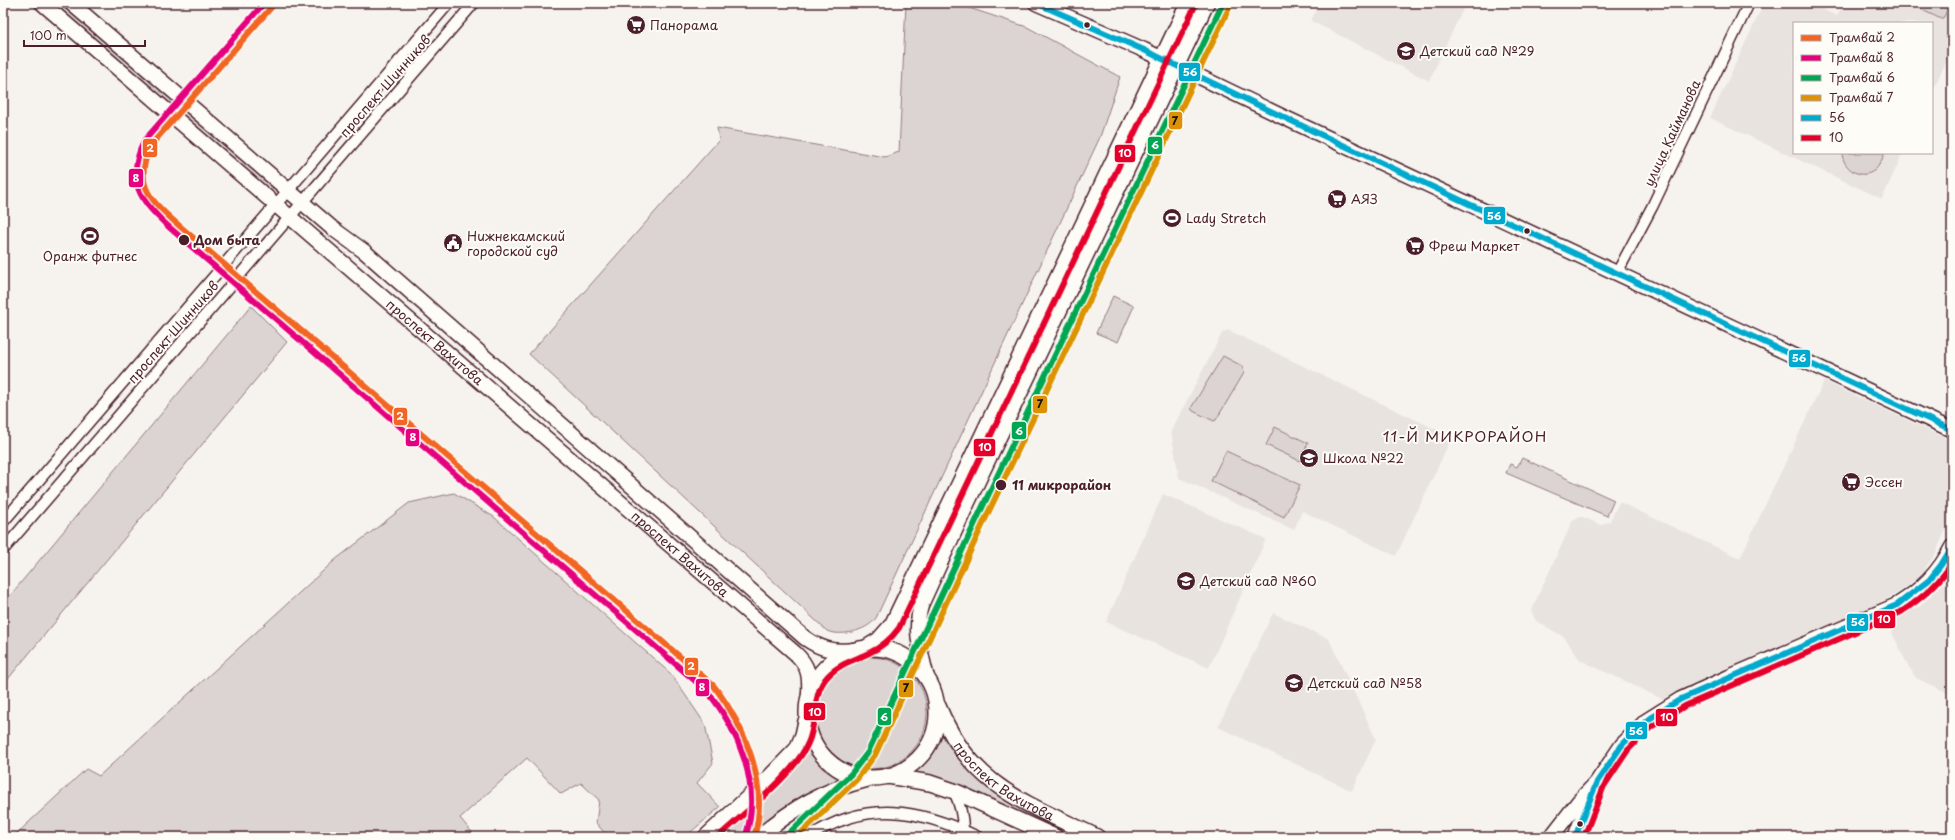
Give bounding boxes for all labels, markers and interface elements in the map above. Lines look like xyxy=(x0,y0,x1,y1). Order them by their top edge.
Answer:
supermarket icon: Панорама xyxy=(625,14,647,36)
place label: Панорама xyxy=(650,15,719,34)
unlabelled marker xyxy=(1082,20,1092,30)
scale bar xyxy=(24,22,145,48)
legend xyxy=(1793,22,1933,154)
text: 100 m xyxy=(30,26,67,44)
text: Трамвай 2 xyxy=(1829,28,1895,46)
street label: проспект Шинников xyxy=(335,30,435,141)
school or university icon: Детский сад №29 xyxy=(1395,40,1417,62)
place label: Детский сад №29 xyxy=(1419,41,1534,60)
text: Трамвай 8 xyxy=(1829,48,1894,66)
line badge: 56 xyxy=(1178,62,1201,82)
text: 56 xyxy=(1183,63,1198,80)
text: Трамвай 6 xyxy=(1829,68,1895,86)
street label: улица Кайманова xyxy=(1639,76,1705,189)
text: Трамвай 7 xyxy=(1829,88,1893,106)
text: 56 xyxy=(1829,108,1845,126)
line badge: 7 xyxy=(1168,111,1183,130)
text: 7 xyxy=(1172,112,1179,129)
text: 10 xyxy=(1829,128,1843,146)
line badge: 6 xyxy=(1147,136,1163,155)
text: 6 xyxy=(1151,136,1159,153)
line badge: 2 xyxy=(142,138,158,158)
text: 2 xyxy=(146,139,154,156)
line badge: 10 xyxy=(1114,144,1136,163)
text: 10 xyxy=(1118,144,1132,161)
line badge: 8 xyxy=(128,168,144,188)
text: 8 xyxy=(133,169,140,186)
supermarket icon: АЯЗ xyxy=(1326,188,1348,210)
place label: АЯЗ xyxy=(1351,189,1378,208)
line badge: 56 xyxy=(1483,206,1506,225)
sports icon: Lady Stretch xyxy=(1161,207,1183,229)
text: 56 xyxy=(1487,207,1502,224)
place label: Lady Stretch xyxy=(1186,208,1266,227)
sports icon: Оранж фитнес xyxy=(79,225,101,247)
place label: Нижнекамский городской суд xyxy=(467,226,565,260)
unlabelled marker xyxy=(1522,226,1532,236)
place label: Дом быта xyxy=(193,230,260,249)
public building icon: Нижнекамский городской суд xyxy=(442,232,464,254)
marker: Дом быта xyxy=(177,233,191,247)
supermarket icon: Фреш Маркет xyxy=(1404,235,1426,257)
place label: Фреш Маркет xyxy=(1429,236,1520,255)
place label: Оранж фитнес xyxy=(43,246,137,265)
street label: проспект Шинников xyxy=(123,276,223,387)
street label: проспект Вахитова xyxy=(382,294,489,390)
line badge: 56 xyxy=(1788,349,1811,368)
text: 56 xyxy=(1792,349,1807,366)
line badge: 7 xyxy=(1032,395,1048,414)
text: 7 xyxy=(1037,395,1044,412)
line badge: 2 xyxy=(393,407,408,426)
text: 2 xyxy=(396,407,404,424)
line badge: 6 xyxy=(1011,421,1027,440)
text: 6 xyxy=(1015,422,1023,439)
district label: 11-Й МИКРОРАЙОН xyxy=(1383,424,1547,447)
line badge: 8 xyxy=(405,428,420,447)
text: 8 xyxy=(410,428,417,445)
line badge: 10 xyxy=(973,438,996,457)
text: 10 xyxy=(978,438,992,455)
school or university icon: Школа №22 xyxy=(1298,447,1320,469)
place label: Школа №22 xyxy=(1323,448,1404,467)
supermarket icon: Эссен xyxy=(1840,471,1862,493)
place label: Эссен xyxy=(1865,472,1903,491)
place label: 11 микрорайон xyxy=(1012,475,1111,494)
marker: 11 микрорайон xyxy=(994,478,1008,492)
street label: проспект Вахитова xyxy=(628,506,734,601)
school or university icon: Детский сад №60 xyxy=(1175,570,1197,592)
place label: Детский сад №60 xyxy=(1199,571,1316,590)
line badge: 10 xyxy=(1873,610,1896,629)
text: 10 xyxy=(1877,610,1891,627)
line badge: 56 xyxy=(1846,613,1869,632)
text: 56 xyxy=(1851,613,1866,630)
line badge: 2 xyxy=(684,657,699,676)
text: 2 xyxy=(687,657,695,674)
school or university icon: Детский сад №58 xyxy=(1283,672,1305,694)
place label: Детский сад №58 xyxy=(1307,673,1422,692)
line badge: 8 xyxy=(695,678,710,697)
text: 8 xyxy=(699,678,706,695)
line badge: 7 xyxy=(898,679,914,698)
text: 7 xyxy=(903,679,910,696)
line badge: 10 xyxy=(803,702,826,721)
text: 10 xyxy=(808,703,822,720)
line badge: 6 xyxy=(877,707,892,726)
text: 6 xyxy=(880,708,888,725)
line badge: 10 xyxy=(1655,708,1678,727)
text: 10 xyxy=(1660,708,1674,725)
line badge: 56 xyxy=(1625,721,1648,740)
text: 56 xyxy=(1629,722,1644,739)
street label: проспект Вахитова xyxy=(950,737,1058,825)
unlabelled marker xyxy=(1575,819,1585,829)

